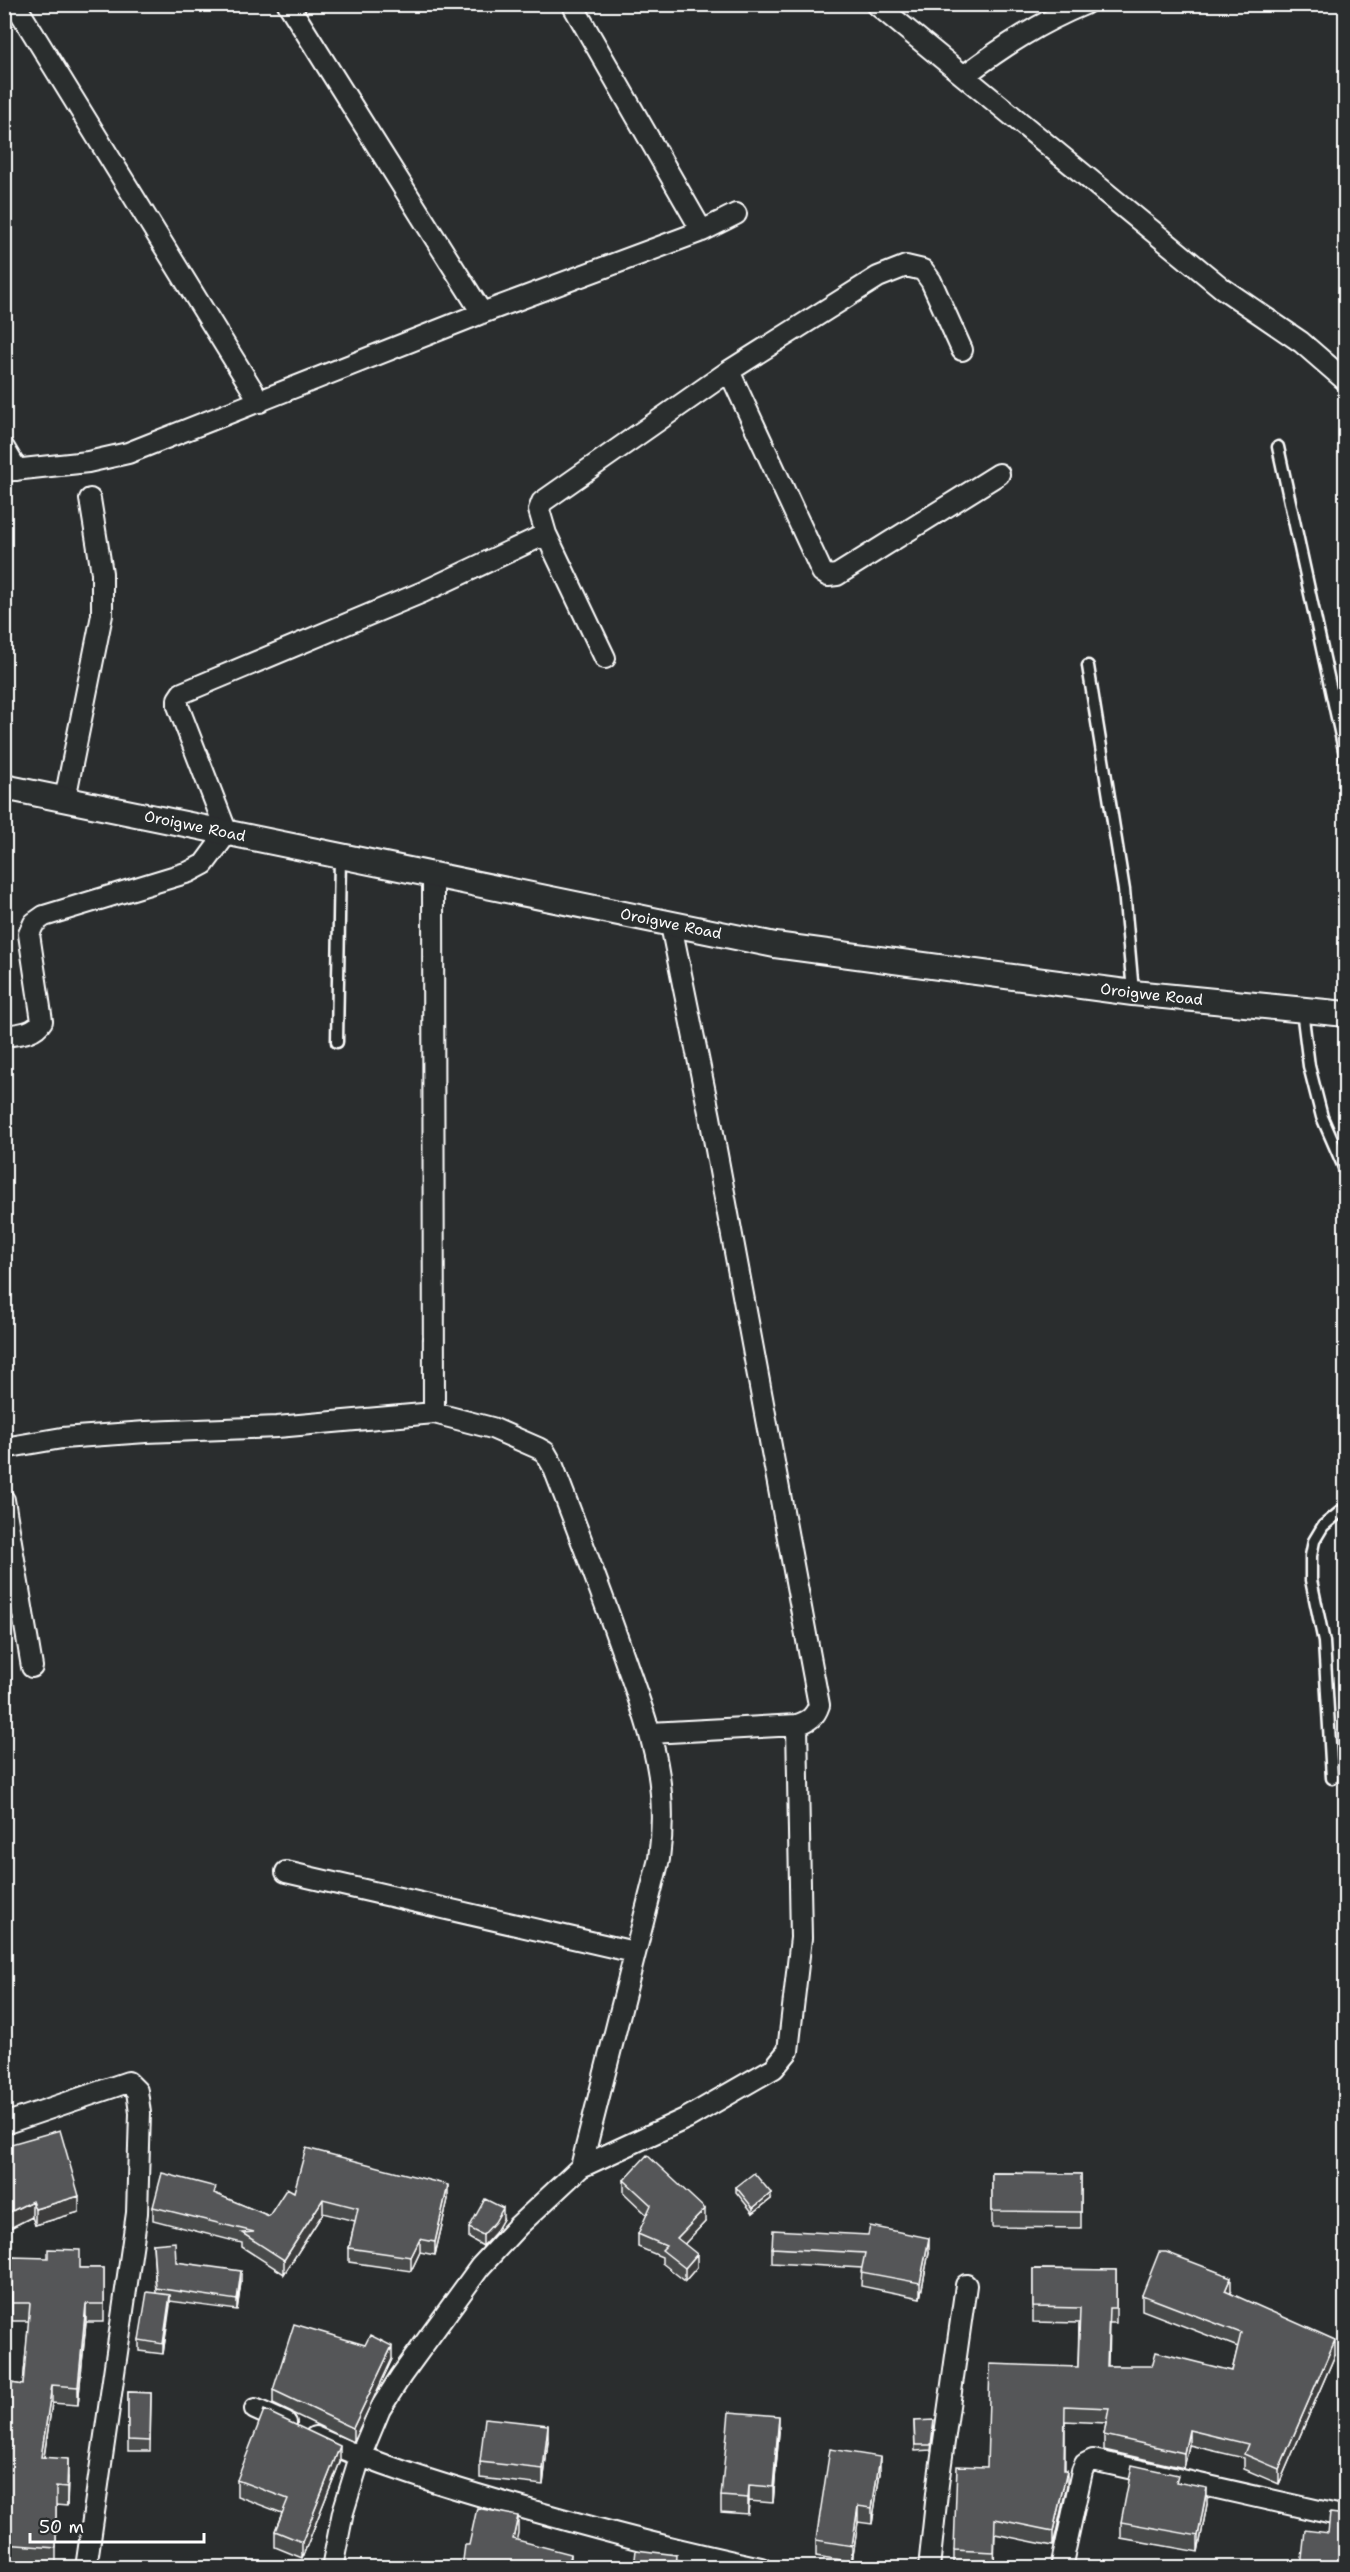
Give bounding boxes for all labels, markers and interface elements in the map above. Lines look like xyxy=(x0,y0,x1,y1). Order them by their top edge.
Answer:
street label: Oroigwe Road xyxy=(142,806,248,846)
street label: Oroigwe Road xyxy=(619,904,724,944)
street label: Oroigwe Road xyxy=(1099,979,1204,1010)
scale bar xyxy=(30,2506,204,2544)
text: 50 m xyxy=(39,2515,84,2539)

